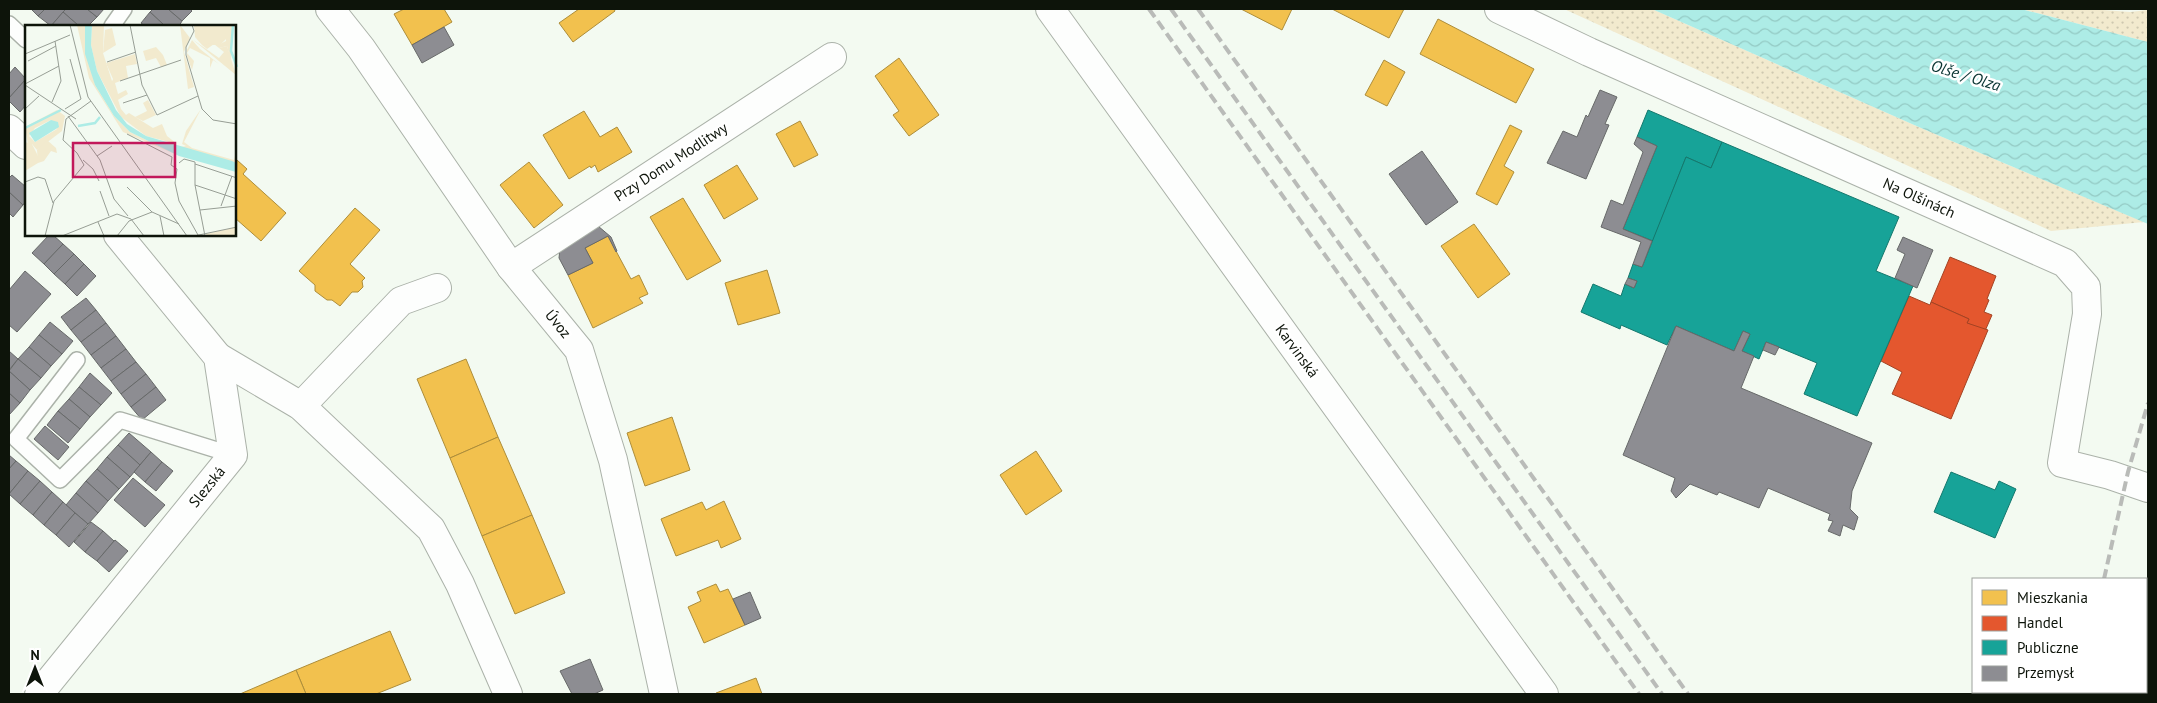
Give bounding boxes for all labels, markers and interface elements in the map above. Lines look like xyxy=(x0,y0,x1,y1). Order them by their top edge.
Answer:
inset map xyxy=(25,25,236,236)
water label: Olše / Olza xyxy=(1929,55,2003,95)
street label: Przy Domu Modlitwy xyxy=(610,118,731,205)
street label: Na Olšinách xyxy=(1880,173,1958,222)
street label: Úvoz xyxy=(541,306,576,342)
street label: Karvinská xyxy=(1272,320,1323,381)
street label: Slezská xyxy=(184,462,229,511)
legend xyxy=(1972,578,2147,693)
text: Mieszkania xyxy=(2017,588,2088,607)
text: Handel xyxy=(2017,613,2063,632)
text: Publiczne xyxy=(2017,638,2079,657)
north arrow xyxy=(10,643,60,693)
text: N xyxy=(30,646,40,664)
text: Przemysł xyxy=(2017,663,2075,682)

